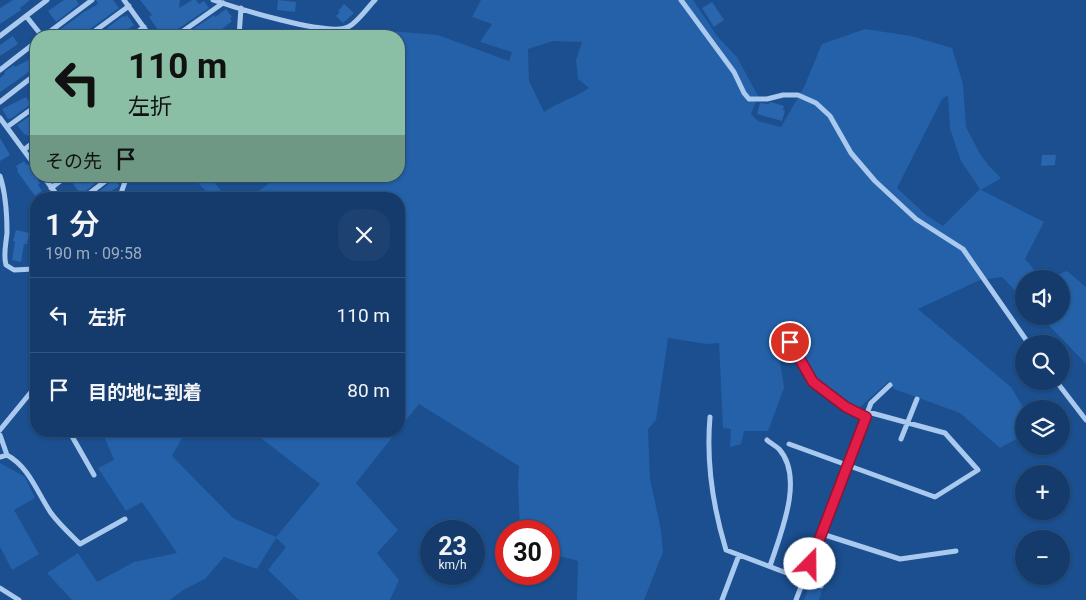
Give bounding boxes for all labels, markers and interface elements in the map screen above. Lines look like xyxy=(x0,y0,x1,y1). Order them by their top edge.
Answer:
text: 110 m xyxy=(128,46,227,87)
icon: left xyxy=(45,50,110,115)
text: 左折 xyxy=(128,94,172,119)
icon: arrive xyxy=(112,145,140,173)
text: その先 xyxy=(45,150,102,173)
text: 1 分 xyxy=(45,207,100,242)
button: close xyxy=(338,209,390,261)
text: 190 m · 09:58 xyxy=(45,244,142,263)
map controls xyxy=(1015,270,1070,585)
button: sound xyxy=(1015,270,1070,325)
icon: left xyxy=(45,301,73,329)
text: 110 m xyxy=(337,304,390,327)
text: 左折 xyxy=(88,306,126,329)
pin xyxy=(769,321,811,363)
icon: arrive xyxy=(776,328,804,356)
button: search xyxy=(1015,335,1070,390)
icon: arrive xyxy=(45,376,73,404)
text: 80 m xyxy=(347,379,390,402)
text: 目的地に到着 xyxy=(88,381,202,404)
button: layers xyxy=(1015,400,1070,455)
button: + xyxy=(1015,465,1070,520)
speed limit sign: 30 xyxy=(495,520,560,585)
button: − xyxy=(1015,530,1070,585)
text: 23 xyxy=(438,532,467,561)
position arrow xyxy=(783,537,835,589)
text: km/h xyxy=(438,558,467,572)

